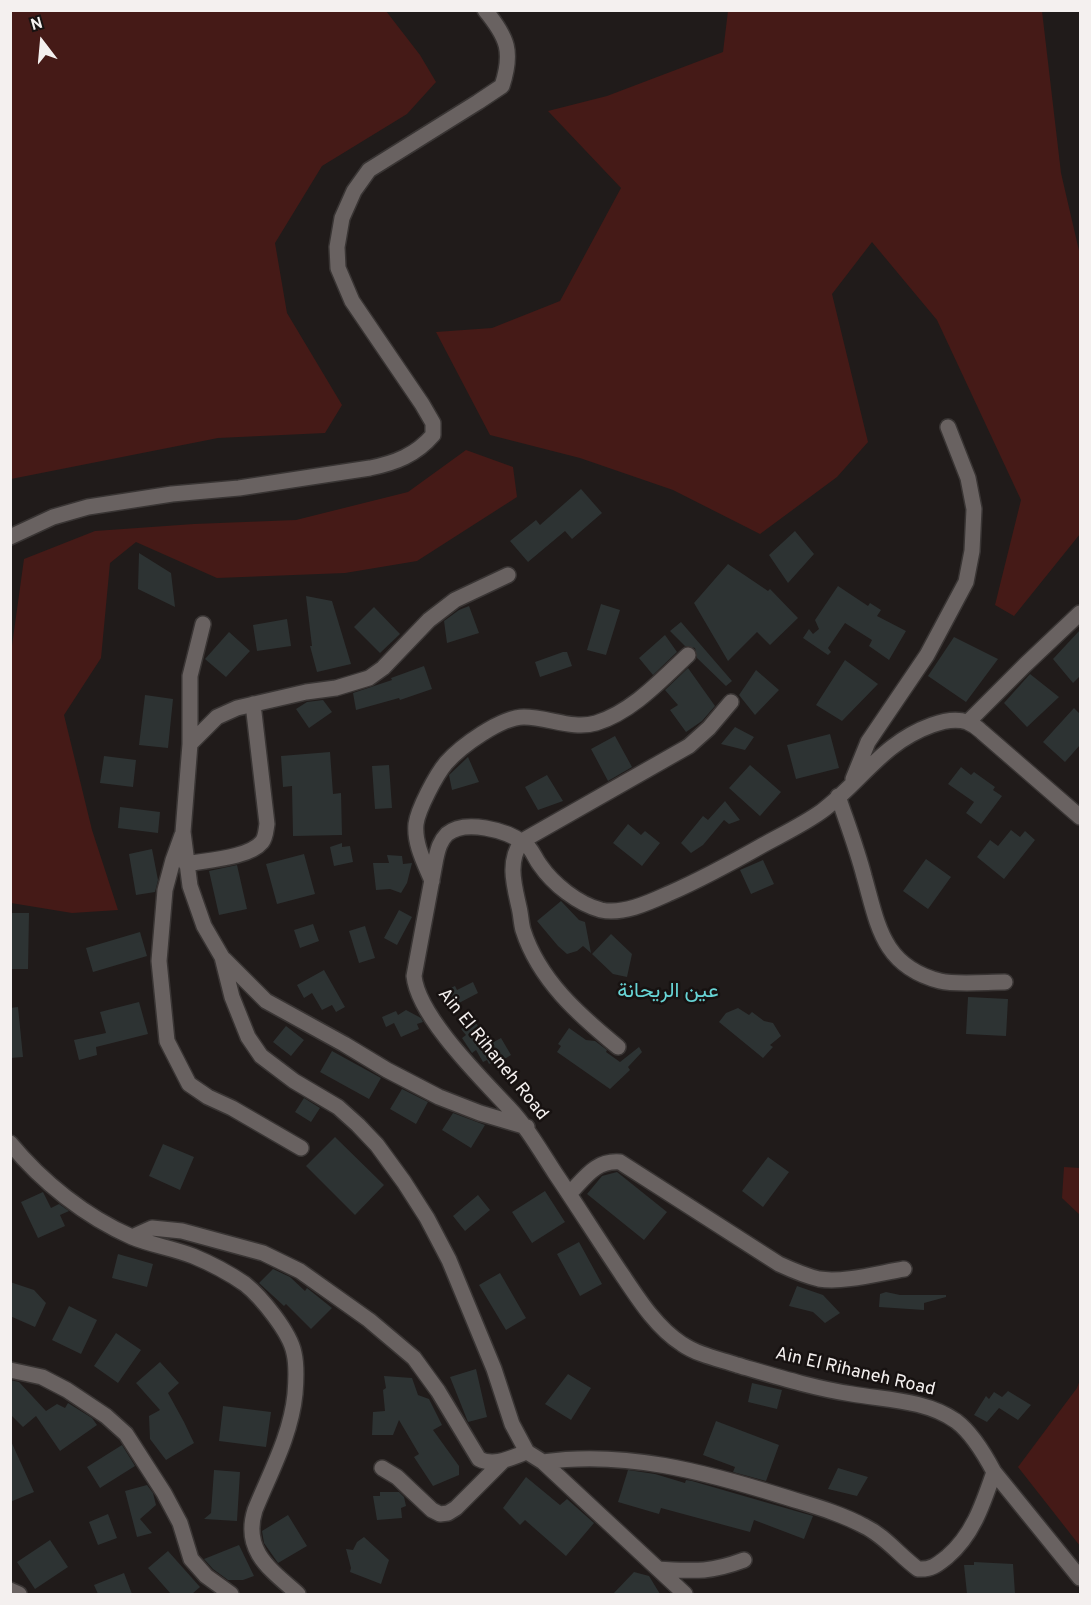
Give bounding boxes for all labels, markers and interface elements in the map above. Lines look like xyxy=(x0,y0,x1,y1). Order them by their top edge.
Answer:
north arrow xyxy=(12,12,72,72)
text: N xyxy=(29,13,45,36)
district label: عين الريحانة xyxy=(617,980,719,1006)
street label: Ain El Rihaneh Road xyxy=(432,985,552,1125)
street label: Ain El Rihaneh Road xyxy=(773,1344,937,1402)

